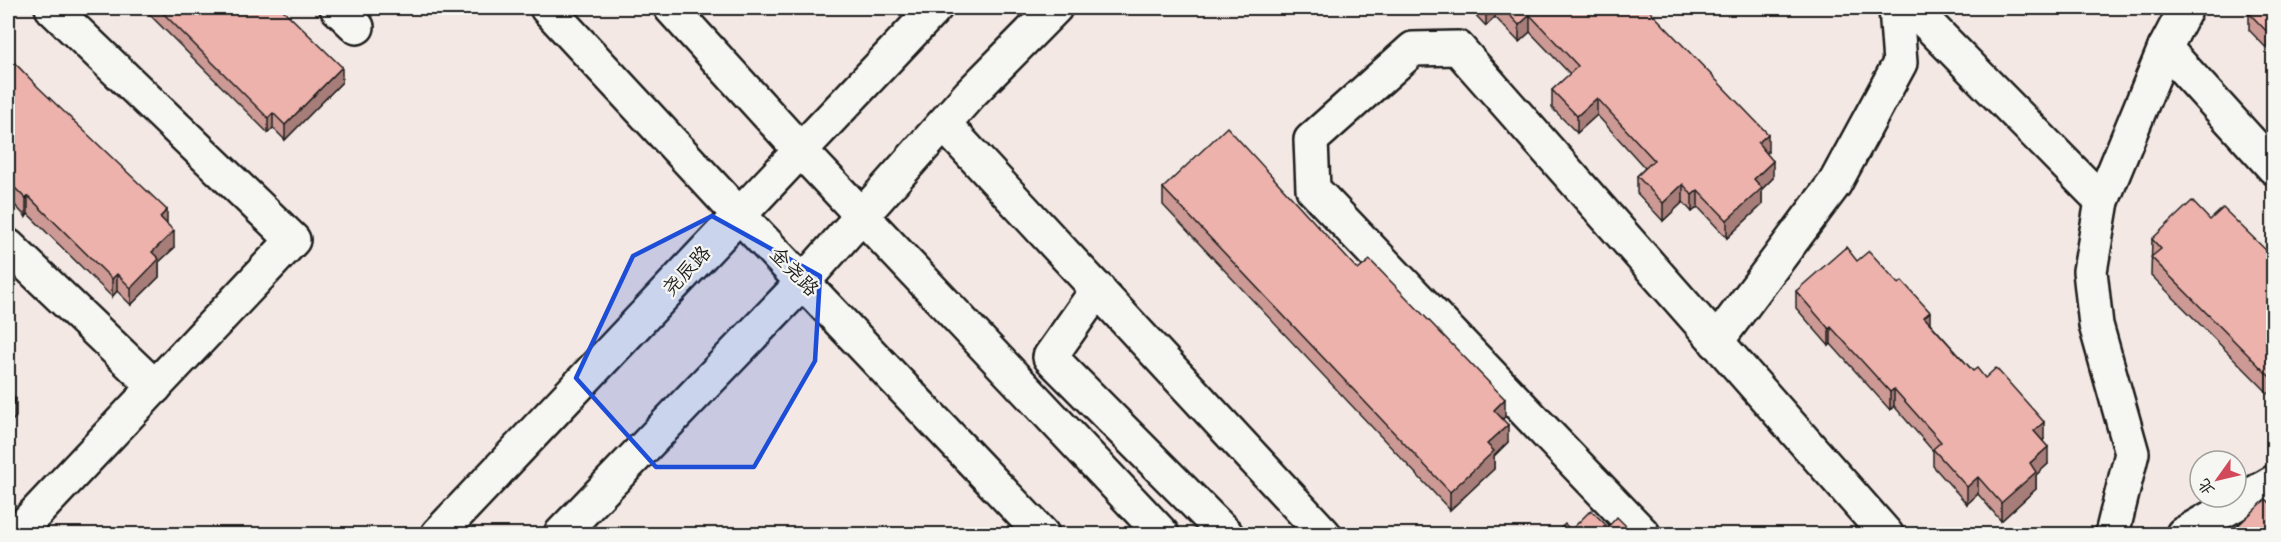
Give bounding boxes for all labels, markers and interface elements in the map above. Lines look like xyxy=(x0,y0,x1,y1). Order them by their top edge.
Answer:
street label: 尧辰路 xyxy=(656,239,718,302)
street label: 金尧路 xyxy=(763,241,826,304)
north arrow xyxy=(2188,449,2248,509)
text: 北 xyxy=(2193,474,2220,500)

